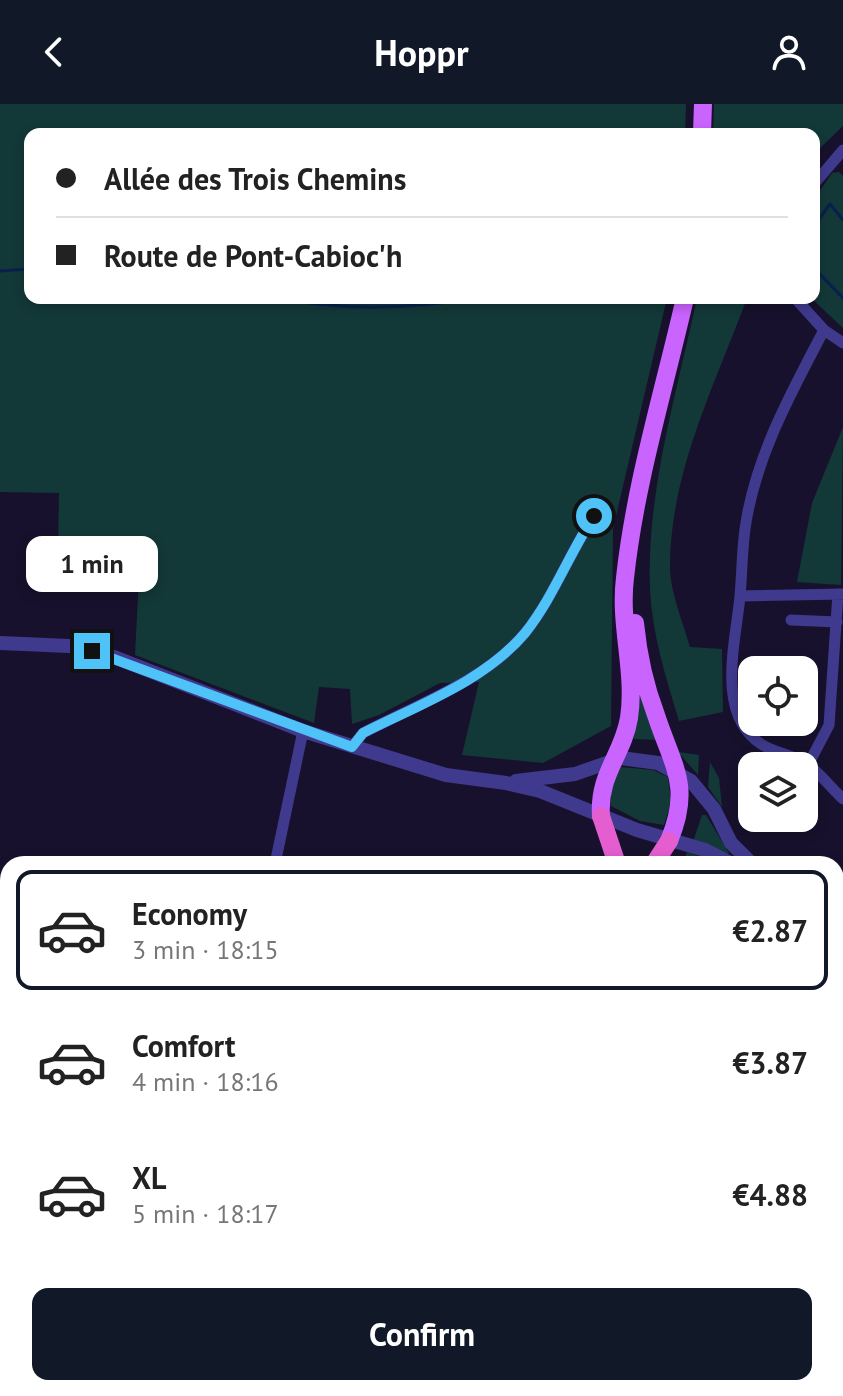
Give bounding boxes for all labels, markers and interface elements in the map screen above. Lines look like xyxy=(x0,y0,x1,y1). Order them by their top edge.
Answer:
text: Hoppr xyxy=(374,29,469,76)
icon: back xyxy=(32,30,76,74)
icon: person xyxy=(767,30,811,74)
text: Allée des Trois Chemins xyxy=(104,159,406,198)
text: Route de Pont-Cabioc'h xyxy=(104,236,402,275)
route start xyxy=(576,498,612,534)
callout: 1 min xyxy=(26,535,158,591)
text: 1 min xyxy=(60,547,124,580)
route end xyxy=(74,633,110,669)
map controls xyxy=(738,656,818,832)
button: locate xyxy=(738,656,818,736)
button: layers xyxy=(738,752,818,832)
icon: car xyxy=(36,894,108,966)
text: Economy xyxy=(132,894,247,933)
text: €2.87 xyxy=(733,911,808,950)
text: 3 min · 18:15 xyxy=(132,933,279,966)
icon: car xyxy=(36,1026,108,1098)
text: Comfort xyxy=(132,1026,235,1065)
text: €3.87 xyxy=(733,1043,808,1082)
text: 4 min · 18:16 xyxy=(132,1065,279,1098)
icon: car xyxy=(36,1158,108,1230)
text: XL xyxy=(132,1158,166,1197)
text: €4.88 xyxy=(733,1175,808,1214)
text: 5 min · 18:17 xyxy=(132,1197,279,1230)
button: Confirm xyxy=(32,1288,812,1380)

